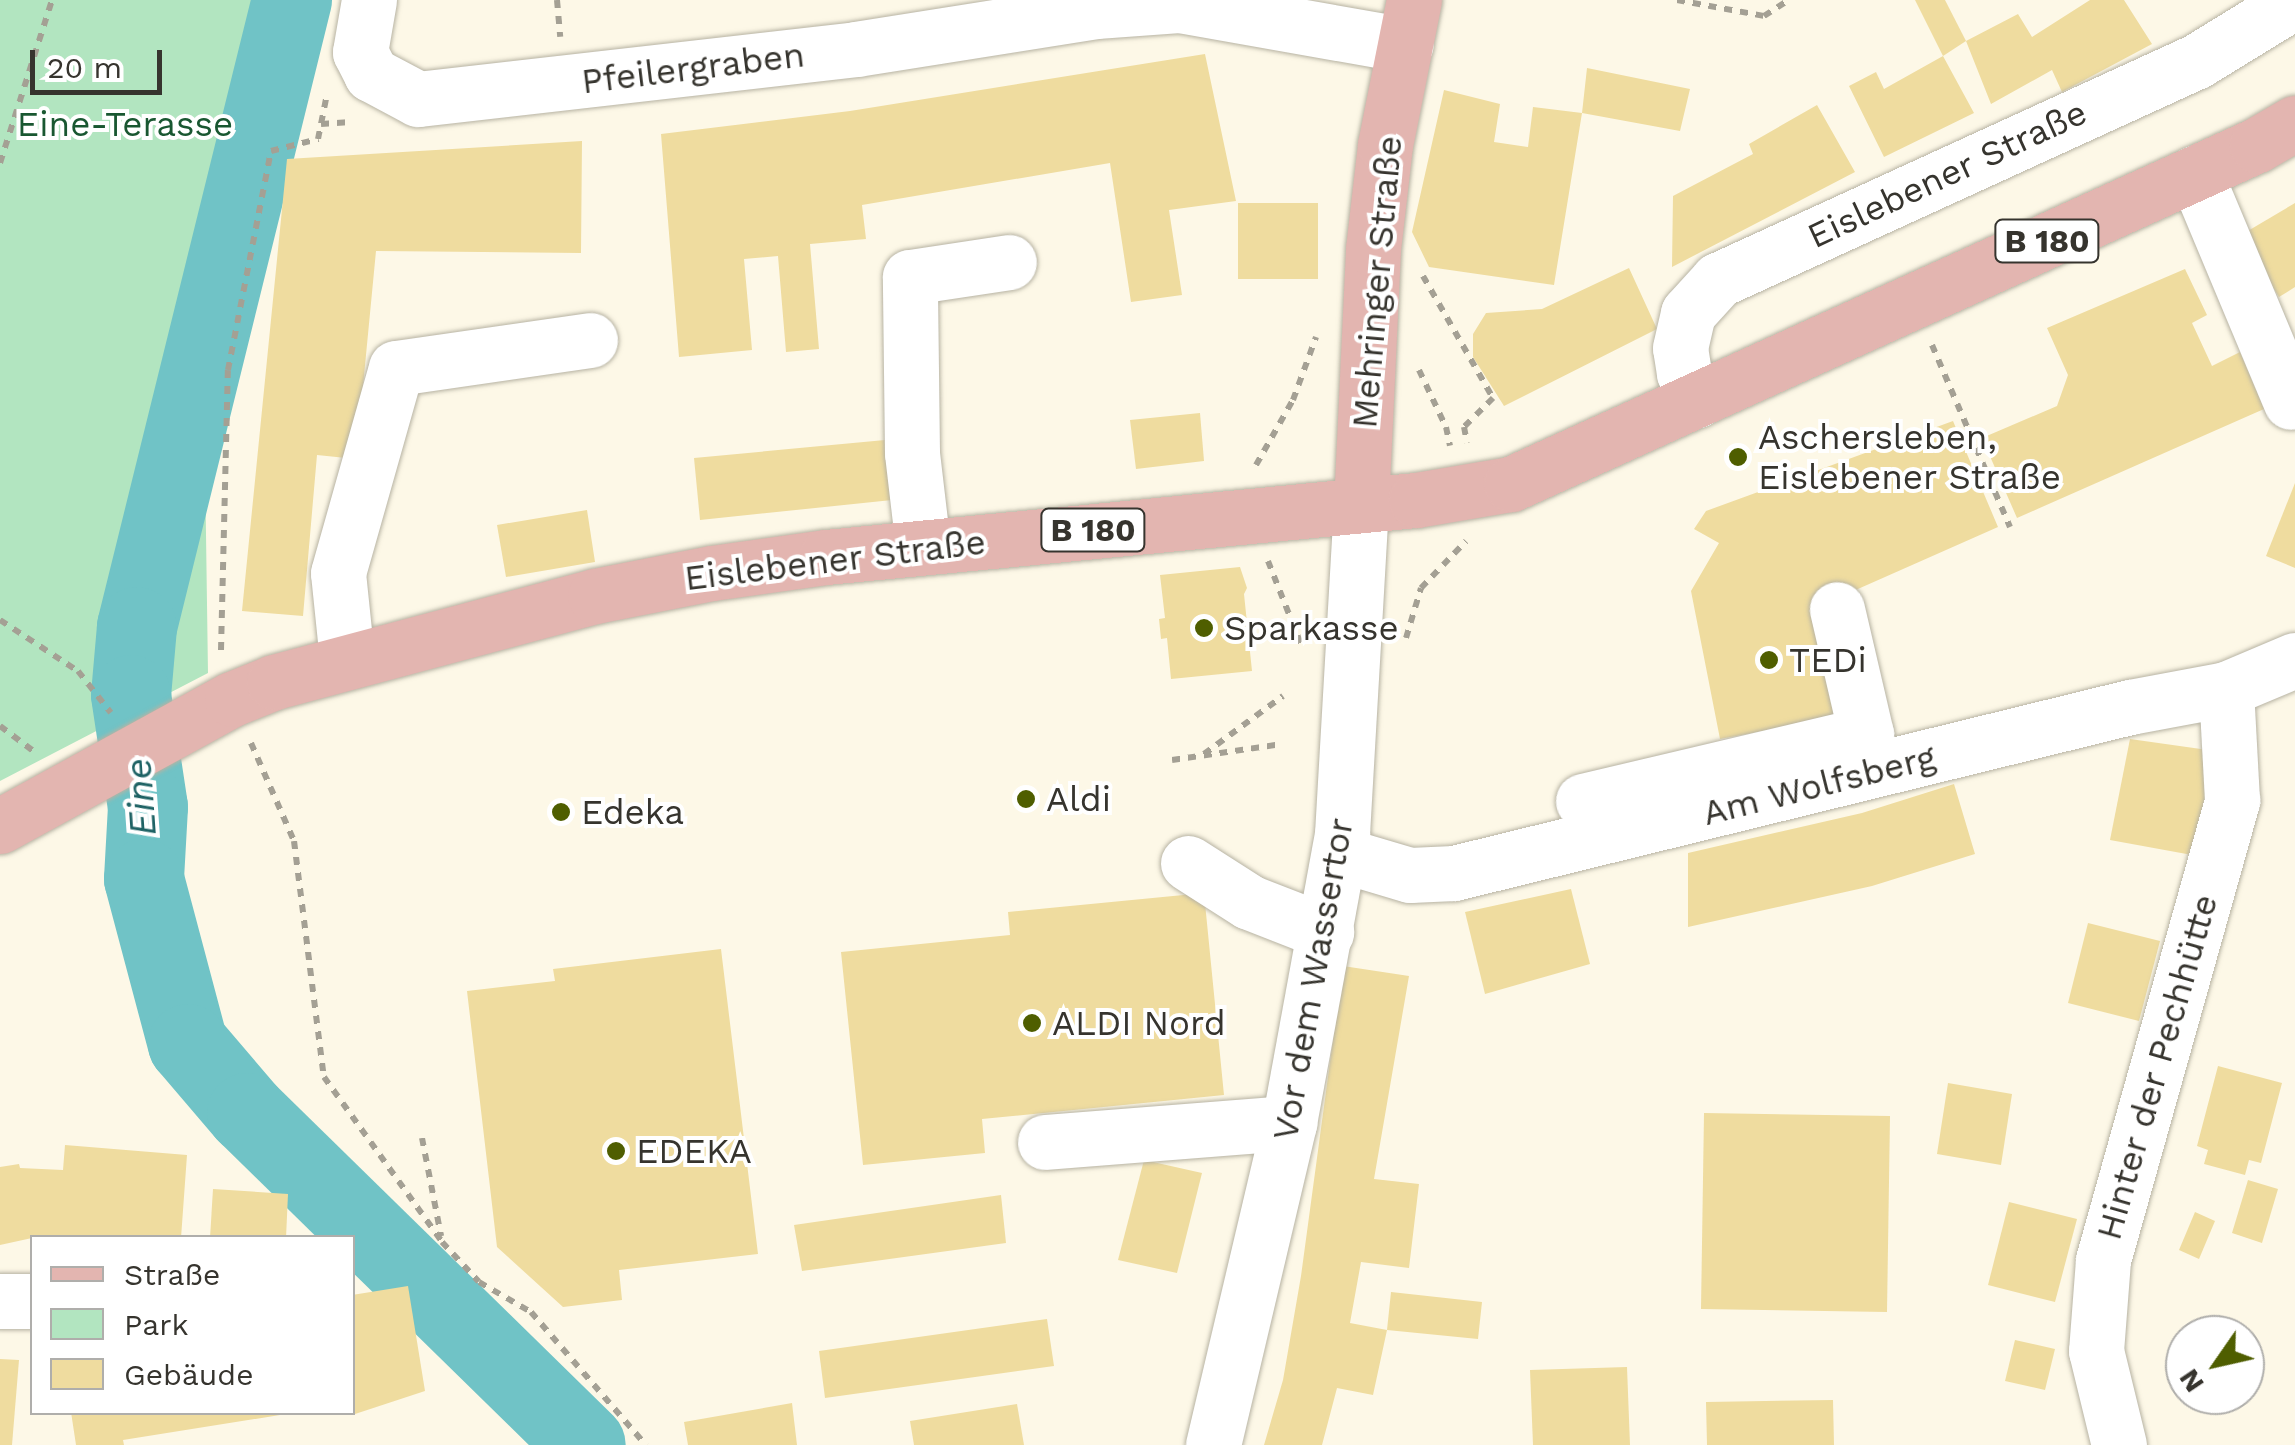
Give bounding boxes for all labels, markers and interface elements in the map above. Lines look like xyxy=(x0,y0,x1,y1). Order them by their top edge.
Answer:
scale bar xyxy=(35,30,168,92)
street label: Pfeilergraben xyxy=(579,33,807,103)
text: 20 m xyxy=(47,50,122,85)
street label: Eislebener Straße xyxy=(1801,91,2093,257)
park label: Eine-Terasse xyxy=(17,103,233,145)
street label: Mehringer Straße xyxy=(1343,134,1411,430)
road number: B 180 xyxy=(1992,214,2102,268)
place label: Aschersleben, Eislebener Straße xyxy=(1758,416,2062,498)
marker: Aschersleben, Eislebener Straße xyxy=(1727,446,1749,468)
road number: B 180 xyxy=(1038,503,1148,557)
street label: Eislebener Straße xyxy=(682,521,988,599)
place label: Sparkasse xyxy=(1224,607,1399,649)
marker: Sparkasse xyxy=(1193,617,1215,639)
place label: TEDi xyxy=(1789,639,1867,681)
marker: TEDi xyxy=(1758,649,1780,671)
street label: Am Wolfsberg xyxy=(1698,736,1940,834)
water label: Eine xyxy=(116,757,166,837)
place label: Aldi xyxy=(1046,778,1111,820)
marker: Aldi xyxy=(1015,788,1037,810)
place label: Edeka xyxy=(581,791,684,833)
marker: Edeka xyxy=(550,801,572,823)
street label: Vor dem Wassertor xyxy=(1264,814,1362,1144)
street label: Hinter der Pechhütte xyxy=(2087,889,2227,1245)
place label: ALDI Nord xyxy=(1052,1002,1226,1044)
marker: ALDI Nord xyxy=(1021,1012,1043,1034)
place label: EDEKA xyxy=(636,1130,752,1172)
marker: EDEKA xyxy=(605,1140,627,1162)
legend xyxy=(30,1235,355,1415)
text: Straße xyxy=(124,1257,220,1292)
text: Park xyxy=(124,1307,189,1342)
north arrow xyxy=(2165,1315,2265,1415)
text: Gebäude xyxy=(124,1357,253,1392)
text: N xyxy=(2172,1363,2211,1399)

